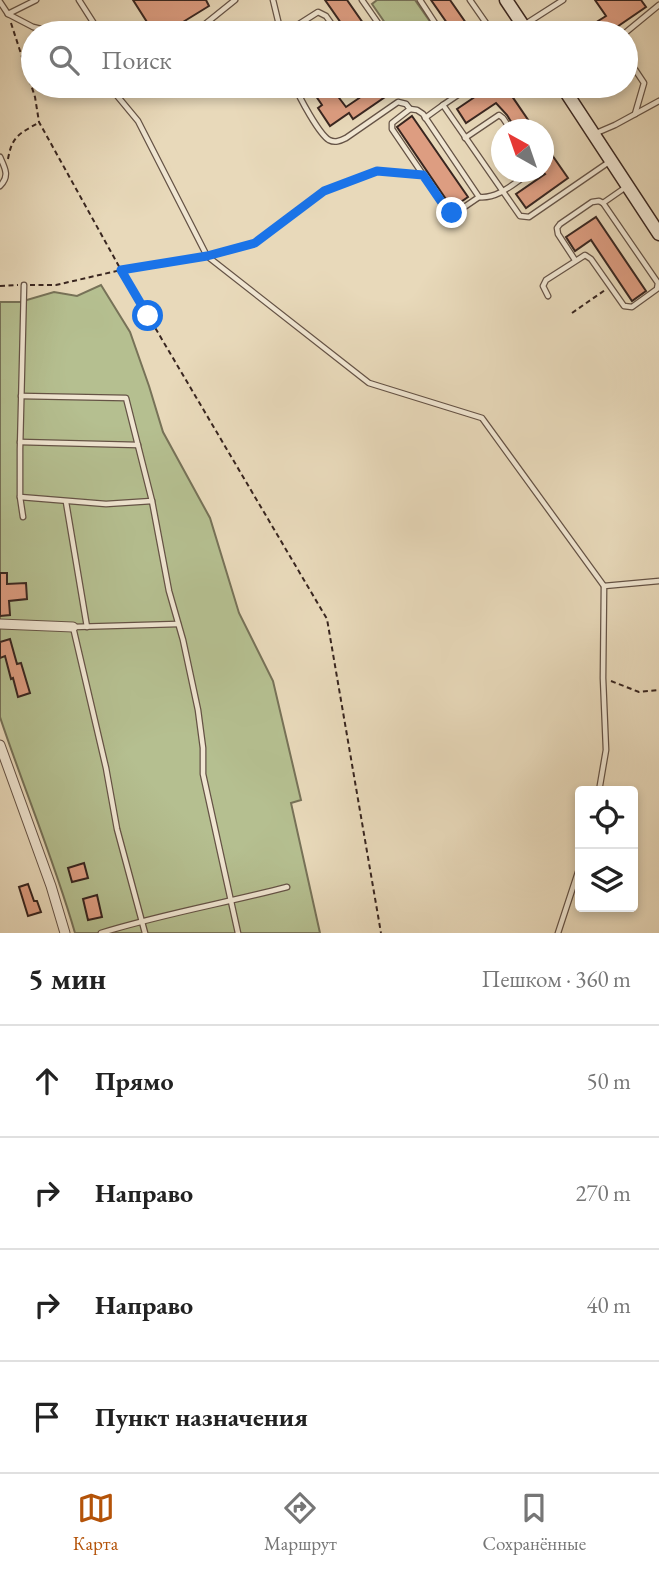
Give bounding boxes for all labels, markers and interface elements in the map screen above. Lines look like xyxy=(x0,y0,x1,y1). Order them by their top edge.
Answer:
search box xyxy=(21,21,638,98)
icon: search xyxy=(45,41,83,79)
text: Поиск xyxy=(101,43,172,77)
north arrow xyxy=(491,119,554,182)
route end xyxy=(436,197,467,228)
route start xyxy=(132,300,163,331)
map controls xyxy=(575,786,638,912)
button: locate xyxy=(575,786,638,849)
button: layers xyxy=(575,849,638,912)
text: 5 мин xyxy=(28,959,106,998)
text: Пешком · 360 m xyxy=(482,964,631,994)
icon: ahead xyxy=(28,1062,66,1100)
text: Прямо xyxy=(95,1064,174,1098)
text: 50 m xyxy=(586,1066,631,1096)
icon: right xyxy=(28,1174,66,1212)
text: Направо xyxy=(95,1176,193,1210)
text: 270 m xyxy=(575,1178,631,1208)
icon: right xyxy=(28,1286,66,1324)
text: Направо xyxy=(95,1288,193,1322)
text: 40 m xyxy=(586,1290,631,1320)
icon: arrive xyxy=(28,1398,66,1436)
text: Пункт назначения xyxy=(95,1400,308,1434)
tab: Карта xyxy=(73,1489,118,1556)
tab: Маршрут xyxy=(264,1489,337,1556)
tab: Сохранённые xyxy=(483,1489,586,1556)

